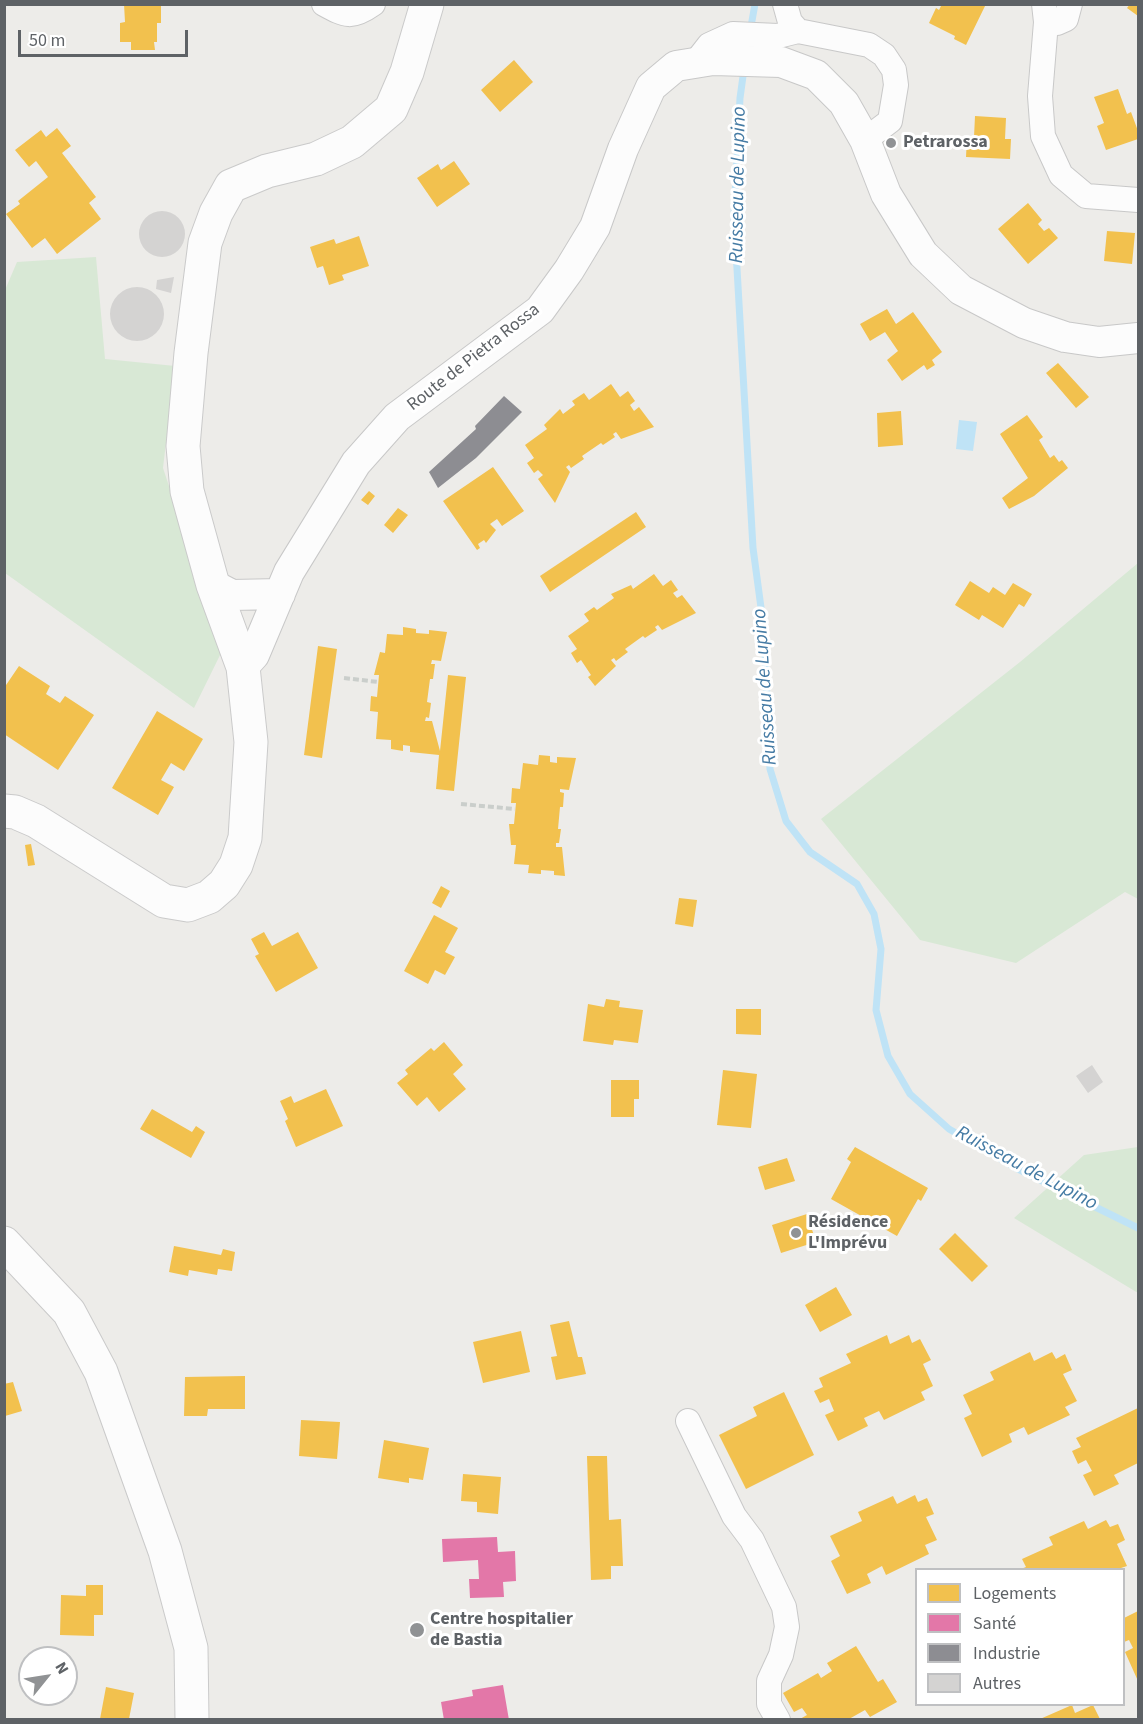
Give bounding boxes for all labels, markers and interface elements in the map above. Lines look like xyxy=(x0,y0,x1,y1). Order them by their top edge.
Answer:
scale bar xyxy=(21,18,190,56)
text: 50 m xyxy=(29,28,65,53)
water label: Ruisseau de Lupino xyxy=(726,106,752,264)
place label: Petrarossa xyxy=(903,132,988,154)
marker: Petrarossa xyxy=(884,136,898,150)
street label: Route de Pietra Rossa xyxy=(403,300,545,416)
water label: Ruisseau de Lupino xyxy=(749,608,783,766)
water label: Ruisseau de Lupino xyxy=(951,1122,1101,1216)
place label: Résidence L'Imprévu xyxy=(808,1212,888,1254)
marker: Résidence L'Imprévu xyxy=(789,1226,803,1240)
legend xyxy=(915,1568,1125,1706)
text: Logements xyxy=(973,1581,1056,1606)
place label: Centre hospitalier de Bastia xyxy=(430,1609,573,1652)
text: Santé xyxy=(973,1611,1016,1636)
marker: Centre hospitalier de Bastia xyxy=(408,1621,426,1639)
text: Industrie xyxy=(973,1641,1040,1666)
north arrow xyxy=(18,1646,78,1706)
text: N xyxy=(50,1658,74,1678)
text: Autres xyxy=(973,1671,1021,1696)

